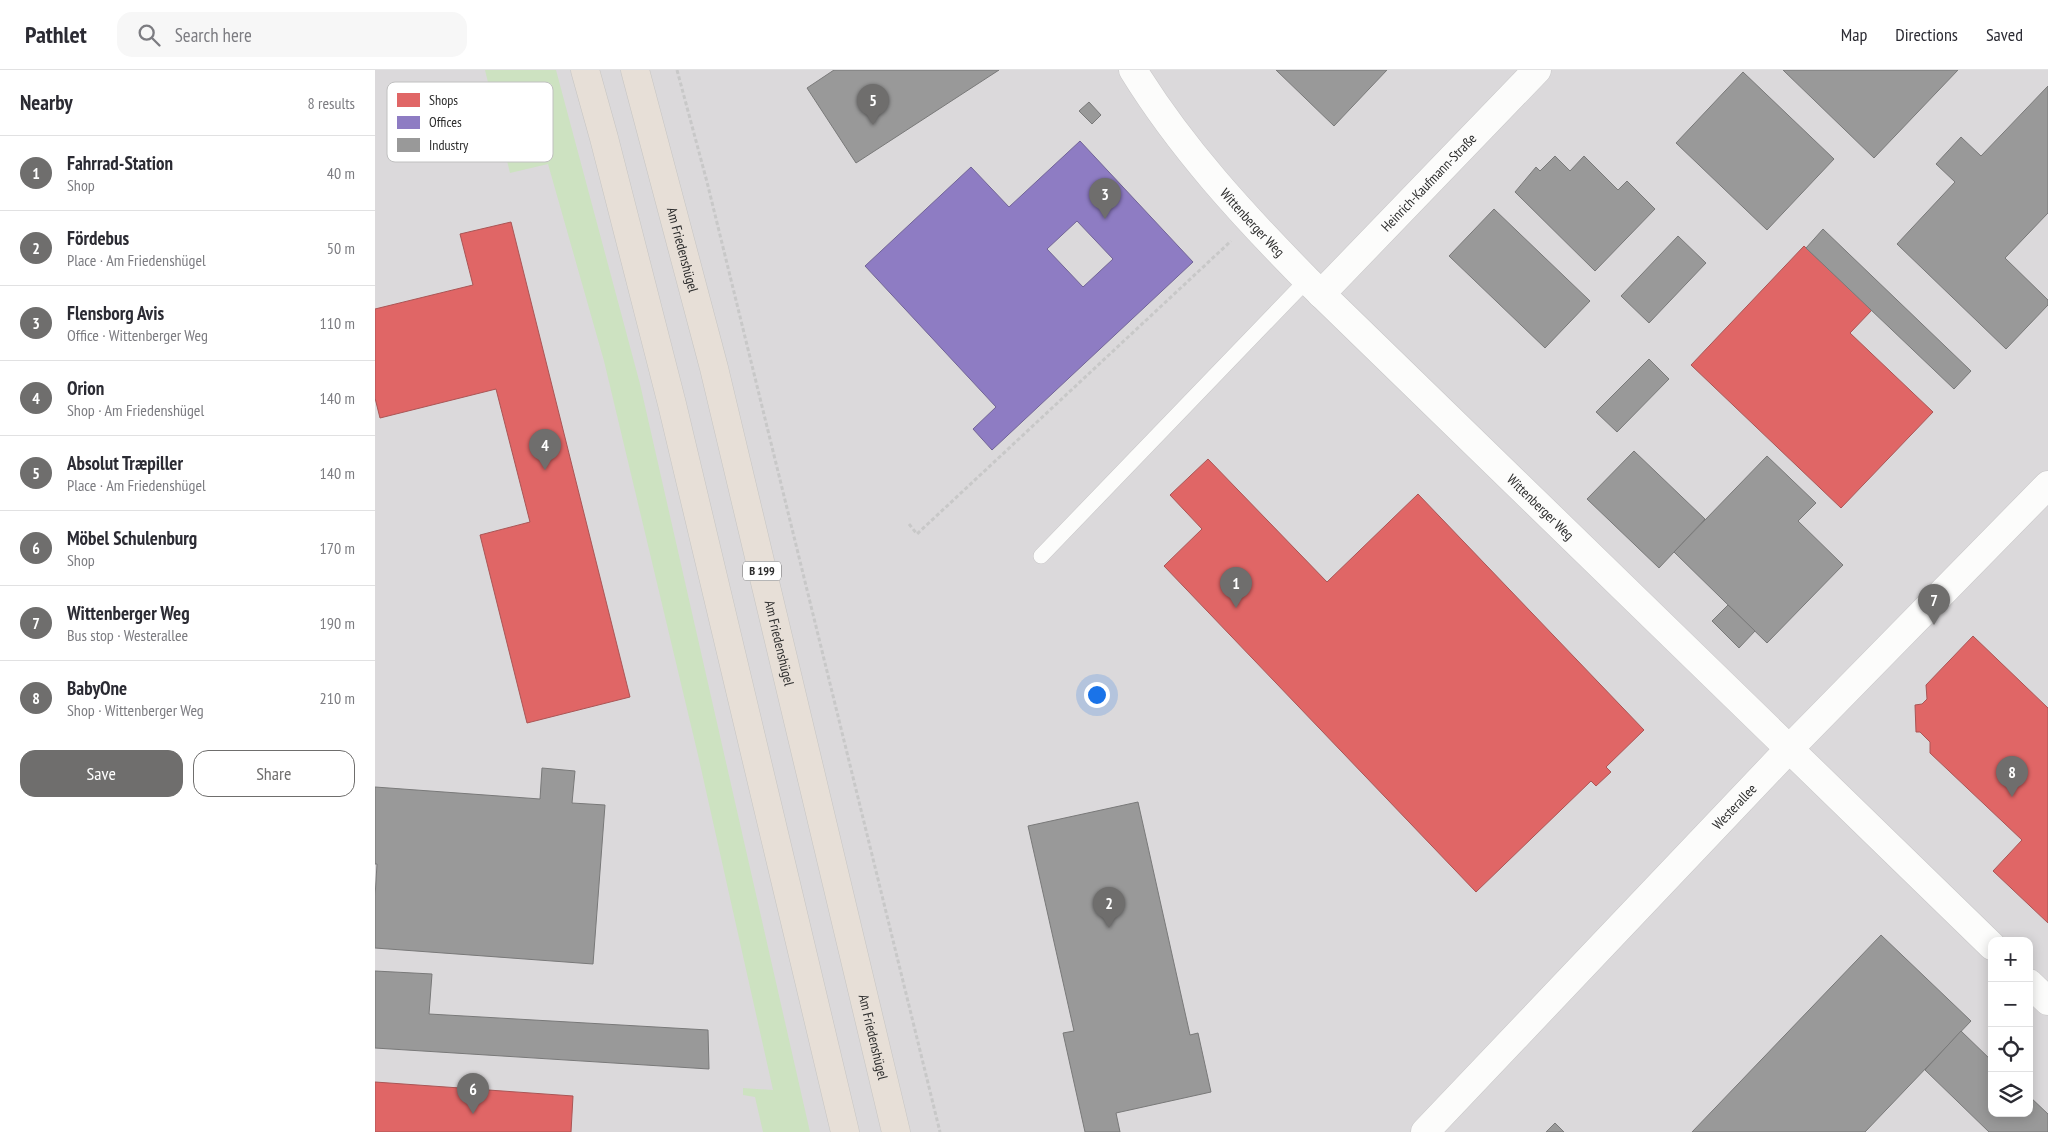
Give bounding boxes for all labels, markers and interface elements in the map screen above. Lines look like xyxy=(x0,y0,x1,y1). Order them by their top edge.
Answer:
search box xyxy=(117,12,467,57)
text: Pathlet xyxy=(25,19,87,50)
icon: search xyxy=(135,21,163,49)
text: Search here xyxy=(175,23,252,47)
text: Map xyxy=(1841,23,1867,46)
text: Directions xyxy=(1895,23,1958,46)
text: Saved xyxy=(1986,23,2023,46)
legend xyxy=(387,82,553,162)
pin: 5 xyxy=(857,84,889,125)
text: Nearby xyxy=(20,89,73,116)
text: Shops xyxy=(429,91,458,109)
text: 8 results xyxy=(308,93,355,113)
text: Offices xyxy=(429,113,462,131)
street label: Heinrich-Kaufmann-Straße xyxy=(1377,129,1480,235)
text: Industry xyxy=(429,136,469,154)
text: Fahrrad-Station xyxy=(67,151,173,175)
text: 1 xyxy=(32,163,40,183)
text: 40 m xyxy=(327,163,355,183)
text: Shop xyxy=(67,175,95,195)
pin: 3 xyxy=(1089,178,1121,219)
street label: Wittenberger Weg xyxy=(1216,185,1288,261)
street label: Am Friedenshügel xyxy=(663,205,703,295)
text: Fördebus xyxy=(67,226,129,250)
text: 2 xyxy=(32,238,40,258)
text: 50 m xyxy=(327,238,355,258)
text: Place · Am Friedenshügel xyxy=(67,250,206,270)
text: Flensborg Avis xyxy=(67,301,164,325)
text: 3 xyxy=(32,313,40,333)
text: 110 m xyxy=(320,313,355,333)
text: Office · Wittenberger Weg xyxy=(67,325,208,345)
text: Orion xyxy=(67,376,104,400)
text: 4 xyxy=(32,388,40,408)
text: 140 m xyxy=(320,388,355,408)
text: Shop · Am Friedenshügel xyxy=(67,400,204,420)
pin: 4 xyxy=(529,429,561,470)
text: Absolut Træpiller xyxy=(67,451,183,475)
text: 5 xyxy=(32,463,40,483)
text: 140 m xyxy=(320,463,355,483)
street label: Wittenberger Weg xyxy=(1503,470,1578,544)
text: Place · Am Friedenshügel xyxy=(67,475,206,495)
text: Möbel Schulenburg xyxy=(67,526,197,550)
text: 6 xyxy=(32,538,40,558)
text: 170 m xyxy=(320,538,355,558)
text: Shop xyxy=(67,550,95,570)
road number: B 199 xyxy=(743,562,781,581)
pin: 1 xyxy=(1220,567,1252,608)
pin: 7 xyxy=(1918,584,1950,625)
street label: Am Friedenshügel xyxy=(761,598,799,688)
text: Wittenberger Weg xyxy=(67,601,190,625)
text: 7 xyxy=(32,613,40,633)
text: 190 m xyxy=(320,613,355,633)
text: Bus stop · Westerallee xyxy=(67,625,188,645)
text: BabyOne xyxy=(67,676,127,700)
your location xyxy=(1084,682,1110,708)
text: 8 xyxy=(32,688,40,708)
text: 210 m xyxy=(320,688,355,708)
text: Shop · Wittenberger Weg xyxy=(67,700,204,720)
button: Save xyxy=(20,750,183,797)
button: Share xyxy=(193,750,355,797)
pin: 8 xyxy=(1996,756,2028,797)
street label: Westerallee xyxy=(1708,780,1760,833)
pin: 2 xyxy=(1093,887,1125,928)
map controls xyxy=(1988,937,2033,1117)
button: + xyxy=(1988,937,2033,982)
button: − xyxy=(1988,982,2033,1027)
street label: Am Friedenshügel xyxy=(854,992,892,1082)
button: locate xyxy=(1988,1027,2033,1072)
button: layers xyxy=(1988,1072,2033,1117)
pin: 6 xyxy=(457,1073,489,1114)

